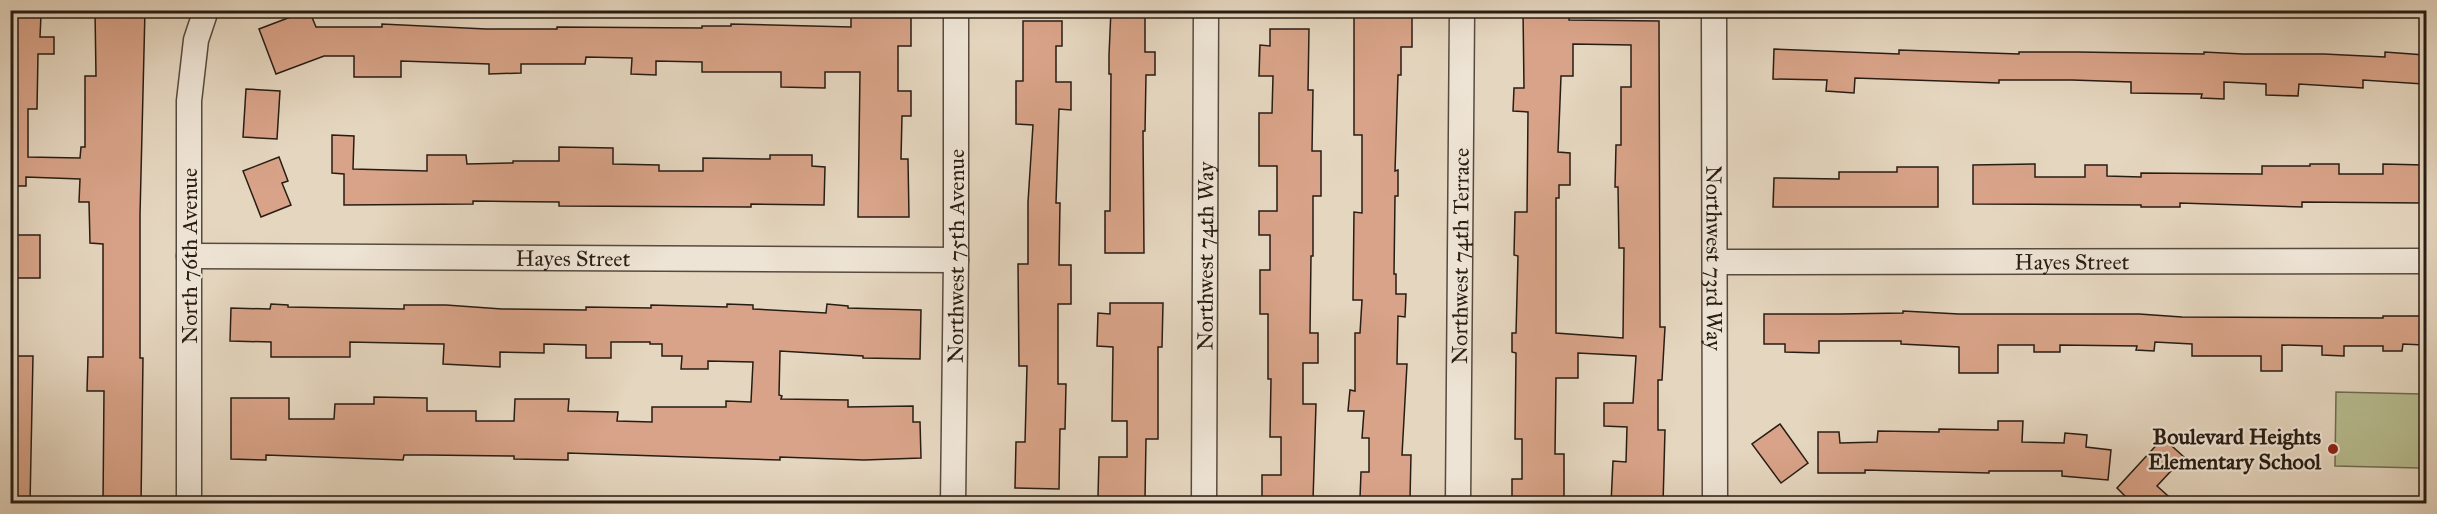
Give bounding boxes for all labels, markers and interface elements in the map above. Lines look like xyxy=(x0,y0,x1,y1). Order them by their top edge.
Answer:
street label: Northwest 74th Terrace xyxy=(1446,148,1474,364)
street label: Northwest 75th Avenue xyxy=(941,149,970,363)
street label: Northwest 74th Way xyxy=(1191,161,1219,351)
street label: Northwest 73rd Way xyxy=(1701,165,1728,351)
street label: North 76th Avenue xyxy=(176,168,203,344)
street label: Hayes Street xyxy=(516,244,631,272)
street label: Hayes Street xyxy=(2015,248,2130,275)
place label: Boulevard Heights Elementary School xyxy=(2148,423,2322,475)
marker: Boulevard Heights Elementary School xyxy=(2326,442,2340,456)

